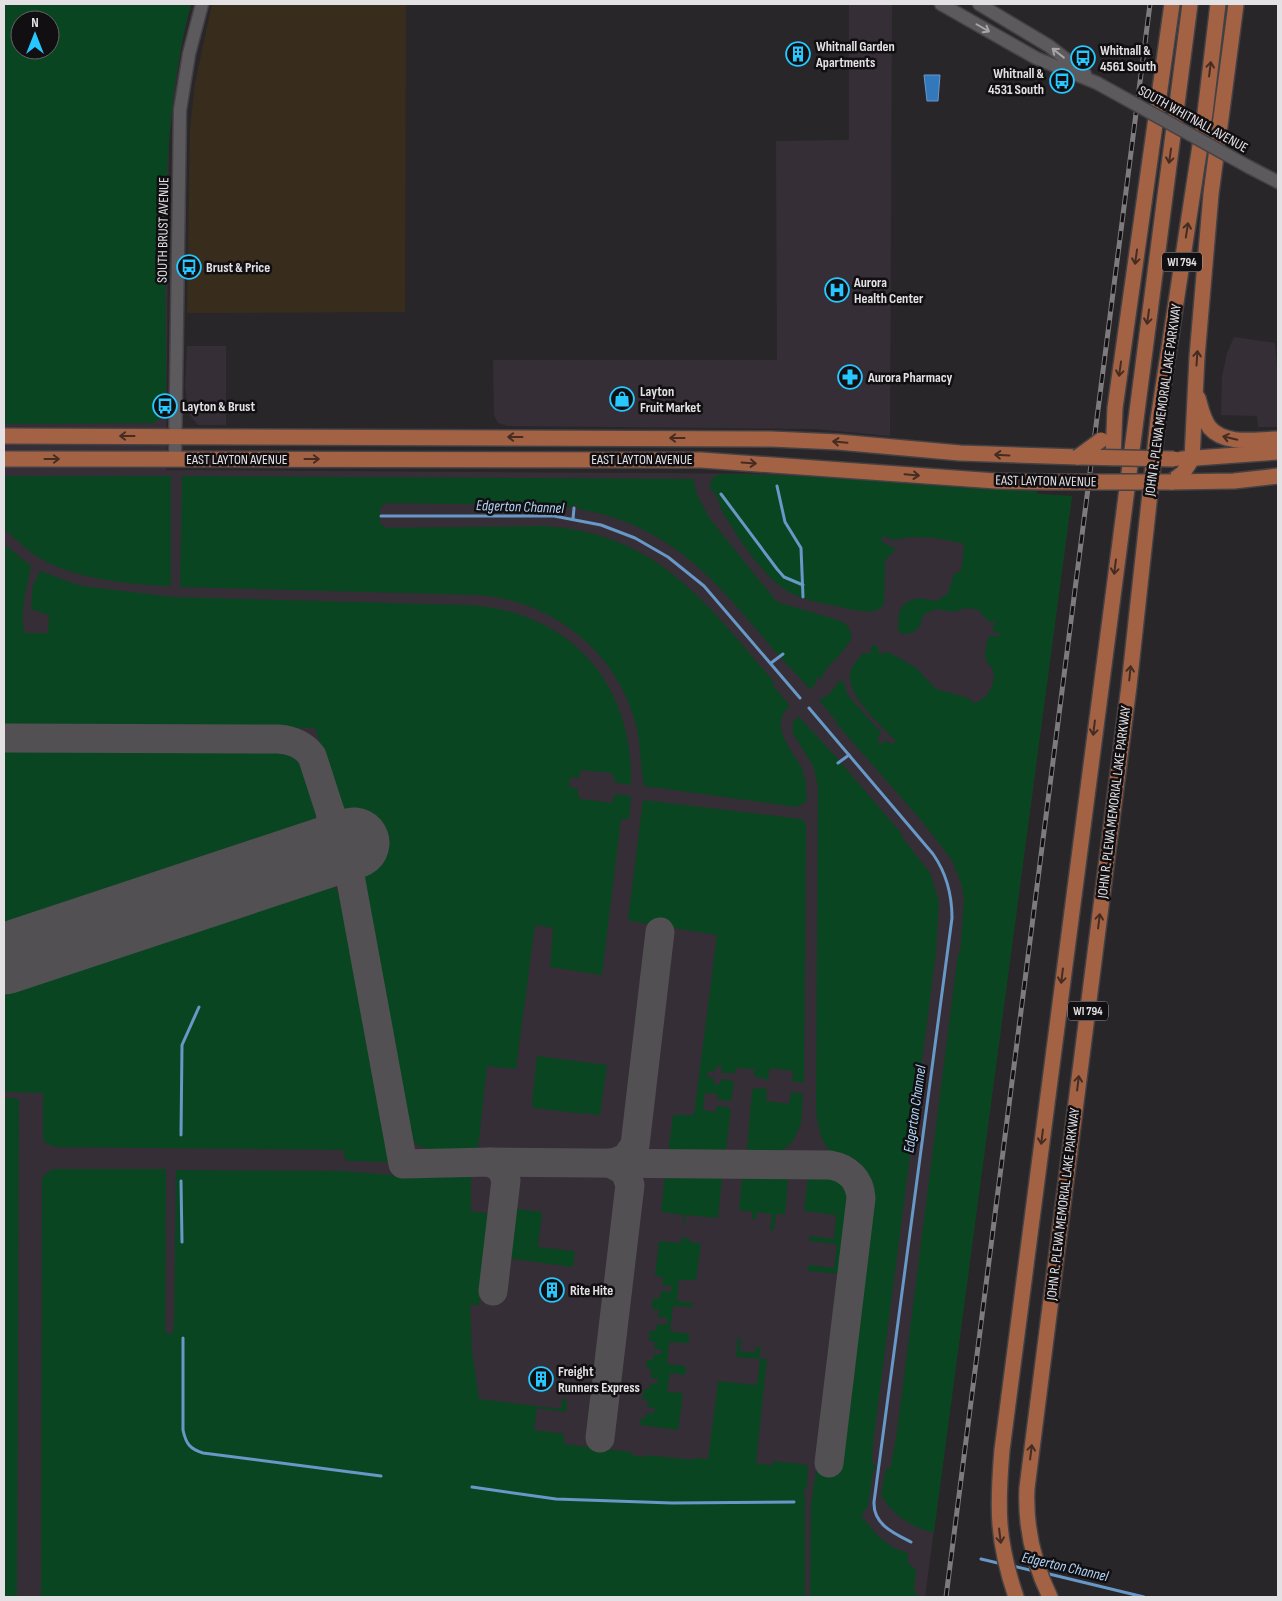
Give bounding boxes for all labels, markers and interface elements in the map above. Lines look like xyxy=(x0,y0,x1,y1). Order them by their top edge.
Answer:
north arrow xyxy=(10,10,60,60)
text: N xyxy=(31,14,39,31)
one-way arrow xyxy=(976,23,991,33)
place label: Whitnall Garden Apartments xyxy=(815,38,895,71)
building icon: Whitnall Garden Apartments xyxy=(785,41,811,67)
place label: Whitnall & 4561 South xyxy=(1100,42,1156,75)
bus stop icon: Whitnall & 4561 South xyxy=(1070,45,1096,71)
one-way arrow xyxy=(1052,48,1065,59)
one-way arrow xyxy=(1205,61,1215,77)
place label: Whitnall & 4531 South xyxy=(988,65,1045,98)
bus stop icon: Whitnall & 4531 South xyxy=(1049,68,1075,94)
street label: SOUTH WHITNALL AVENUE xyxy=(1135,82,1251,156)
one-way arrow xyxy=(1165,148,1175,164)
street label: SOUTH BRUST AVENUE xyxy=(154,177,172,283)
one-way arrow xyxy=(1182,222,1192,238)
one-way arrow xyxy=(1131,249,1141,265)
road number: WI 794 xyxy=(1162,252,1202,272)
bus stop icon: Brust & Price xyxy=(176,254,202,280)
place label: Brust & Price xyxy=(206,259,270,276)
place label: Aurora Health Center xyxy=(853,274,924,307)
hospital icon: Aurora Health Center xyxy=(824,277,850,303)
street label: JOHN R. PLEWA MEMORIAL LAKE PARKWAY xyxy=(1141,303,1185,498)
one-way arrow xyxy=(1143,309,1153,325)
one-way arrow xyxy=(1192,350,1201,366)
one-way arrow xyxy=(1115,360,1125,376)
pharmacy icon: Aurora Pharmacy xyxy=(837,364,863,390)
place label: Aurora Pharmacy xyxy=(867,369,953,386)
place label: Layton Fruit Market xyxy=(640,383,701,416)
shop icon: Layton Fruit Market xyxy=(609,386,635,412)
bus stop icon: Layton & Brust xyxy=(152,393,178,419)
place label: Layton & Brust xyxy=(182,398,255,415)
one-way arrow xyxy=(119,431,136,441)
one-way arrow xyxy=(507,432,524,442)
one-way arrow xyxy=(670,433,686,443)
one-way arrow xyxy=(1222,433,1238,442)
one-way arrow xyxy=(832,438,848,447)
one-way arrow xyxy=(994,450,1010,460)
street label: EAST LAYTON AVENUE xyxy=(186,451,288,468)
street label: EAST LAYTON AVENUE xyxy=(591,451,693,468)
one-way arrow xyxy=(44,454,60,464)
one-way arrow xyxy=(303,454,319,464)
one-way arrow xyxy=(741,458,757,468)
one-way arrow xyxy=(903,470,919,479)
street label: EAST LAYTON AVENUE xyxy=(995,472,1097,490)
water label: Edgerton Channel xyxy=(476,496,566,518)
one-way arrow xyxy=(1110,559,1120,575)
one-way arrow xyxy=(1125,666,1135,682)
street label: JOHN R. PLEWA MEMORIAL LAKE PARKWAY xyxy=(1094,705,1134,900)
one-way arrow xyxy=(1089,720,1099,736)
one-way arrow xyxy=(1094,914,1104,930)
one-way arrow xyxy=(1057,968,1067,984)
road number: WI 794 xyxy=(1068,1001,1108,1020)
water label: Edgerton Channel xyxy=(899,1063,931,1154)
one-way arrow xyxy=(1073,1075,1083,1091)
street label: JOHN R. PLEWA MEMORIAL LAKE PARKWAY xyxy=(1043,1107,1083,1302)
one-way arrow xyxy=(1037,1129,1047,1145)
building icon: Rite Hite xyxy=(539,1277,565,1303)
place label: Rite Hite xyxy=(570,1282,613,1299)
place label: Freight Runners Express xyxy=(558,1363,640,1396)
building icon: Freight Runners Express xyxy=(528,1366,554,1392)
one-way arrow xyxy=(1026,1444,1036,1460)
one-way arrow xyxy=(995,1528,1005,1544)
water label: Edgerton Channel xyxy=(1020,1548,1111,1586)

